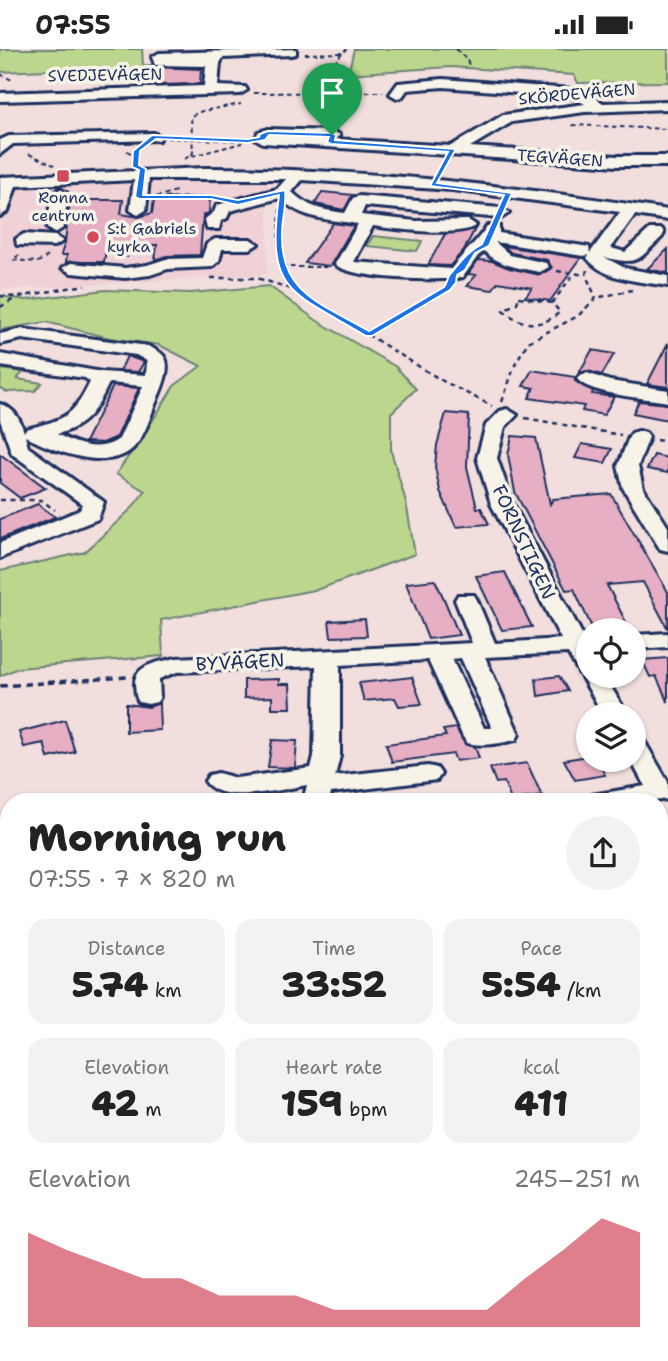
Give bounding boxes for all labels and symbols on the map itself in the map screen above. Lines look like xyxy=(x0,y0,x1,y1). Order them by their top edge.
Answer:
street label: SVEDJEVÄGEN xyxy=(47,63,163,87)
pin xyxy=(302,63,362,135)
street label: SKÖRDEVÄGEN xyxy=(518,78,636,110)
street label: TEGVÄGEN xyxy=(516,145,604,171)
marker: Ronna centrum xyxy=(55,168,71,184)
place label: Ronna centrum xyxy=(31,187,95,226)
place label: S:t Gabriels kyrka xyxy=(107,218,197,257)
marker: S:t Gabriels kyrka xyxy=(85,229,101,245)
street label: FORNSTIGEN xyxy=(487,481,561,603)
street label: BYVÄGEN xyxy=(195,647,285,677)

